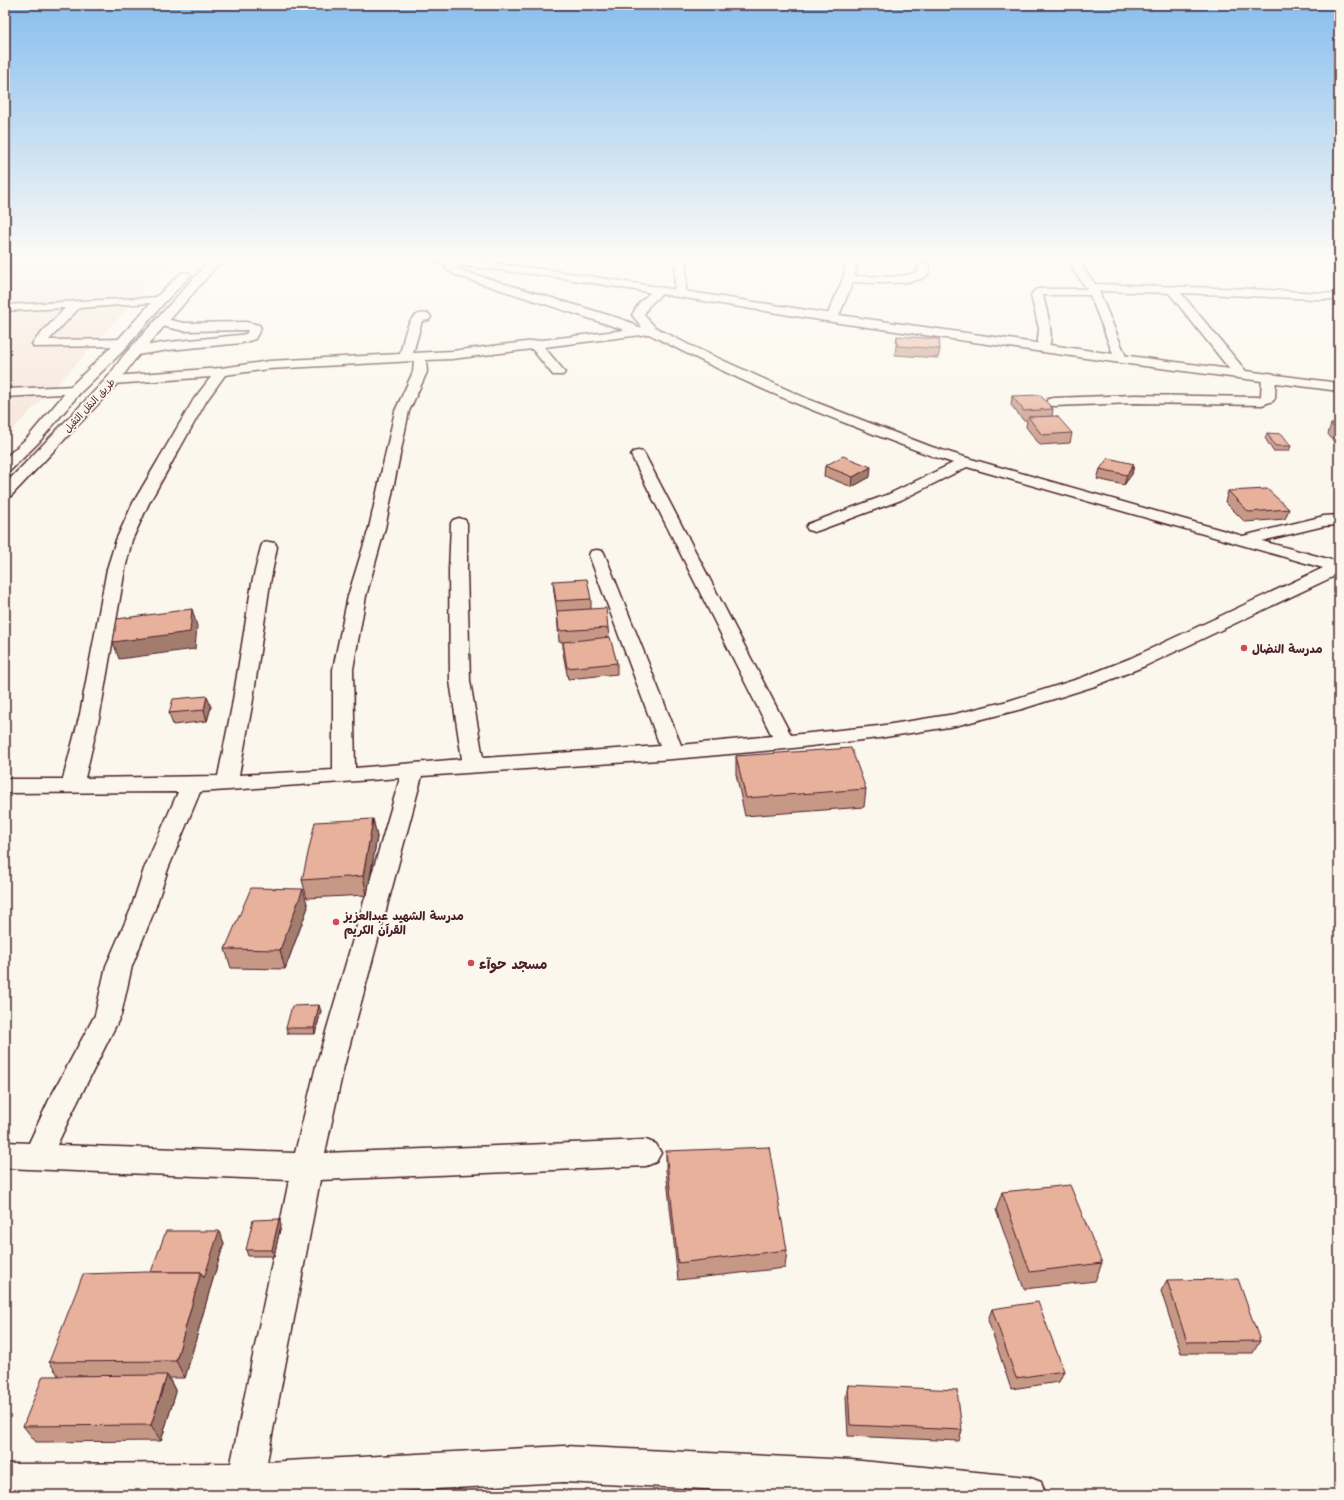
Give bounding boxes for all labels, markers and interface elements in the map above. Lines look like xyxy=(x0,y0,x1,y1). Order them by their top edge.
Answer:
street label: طريق النقل الثقيل xyxy=(60,375,118,435)
place label: مدرسة النضال xyxy=(1252,640,1323,656)
marker: مدرسة النضال xyxy=(1239,643,1249,653)
place label: مدرسة الشهيد عبدالعزيز القرآن الكريم xyxy=(343,907,464,939)
marker: مدرسة الشهيد عبدالعزيز القرآن الكريم xyxy=(331,917,341,927)
place label: مسجد حوآء xyxy=(479,954,547,974)
marker: مسجد حوآء xyxy=(466,958,476,968)

